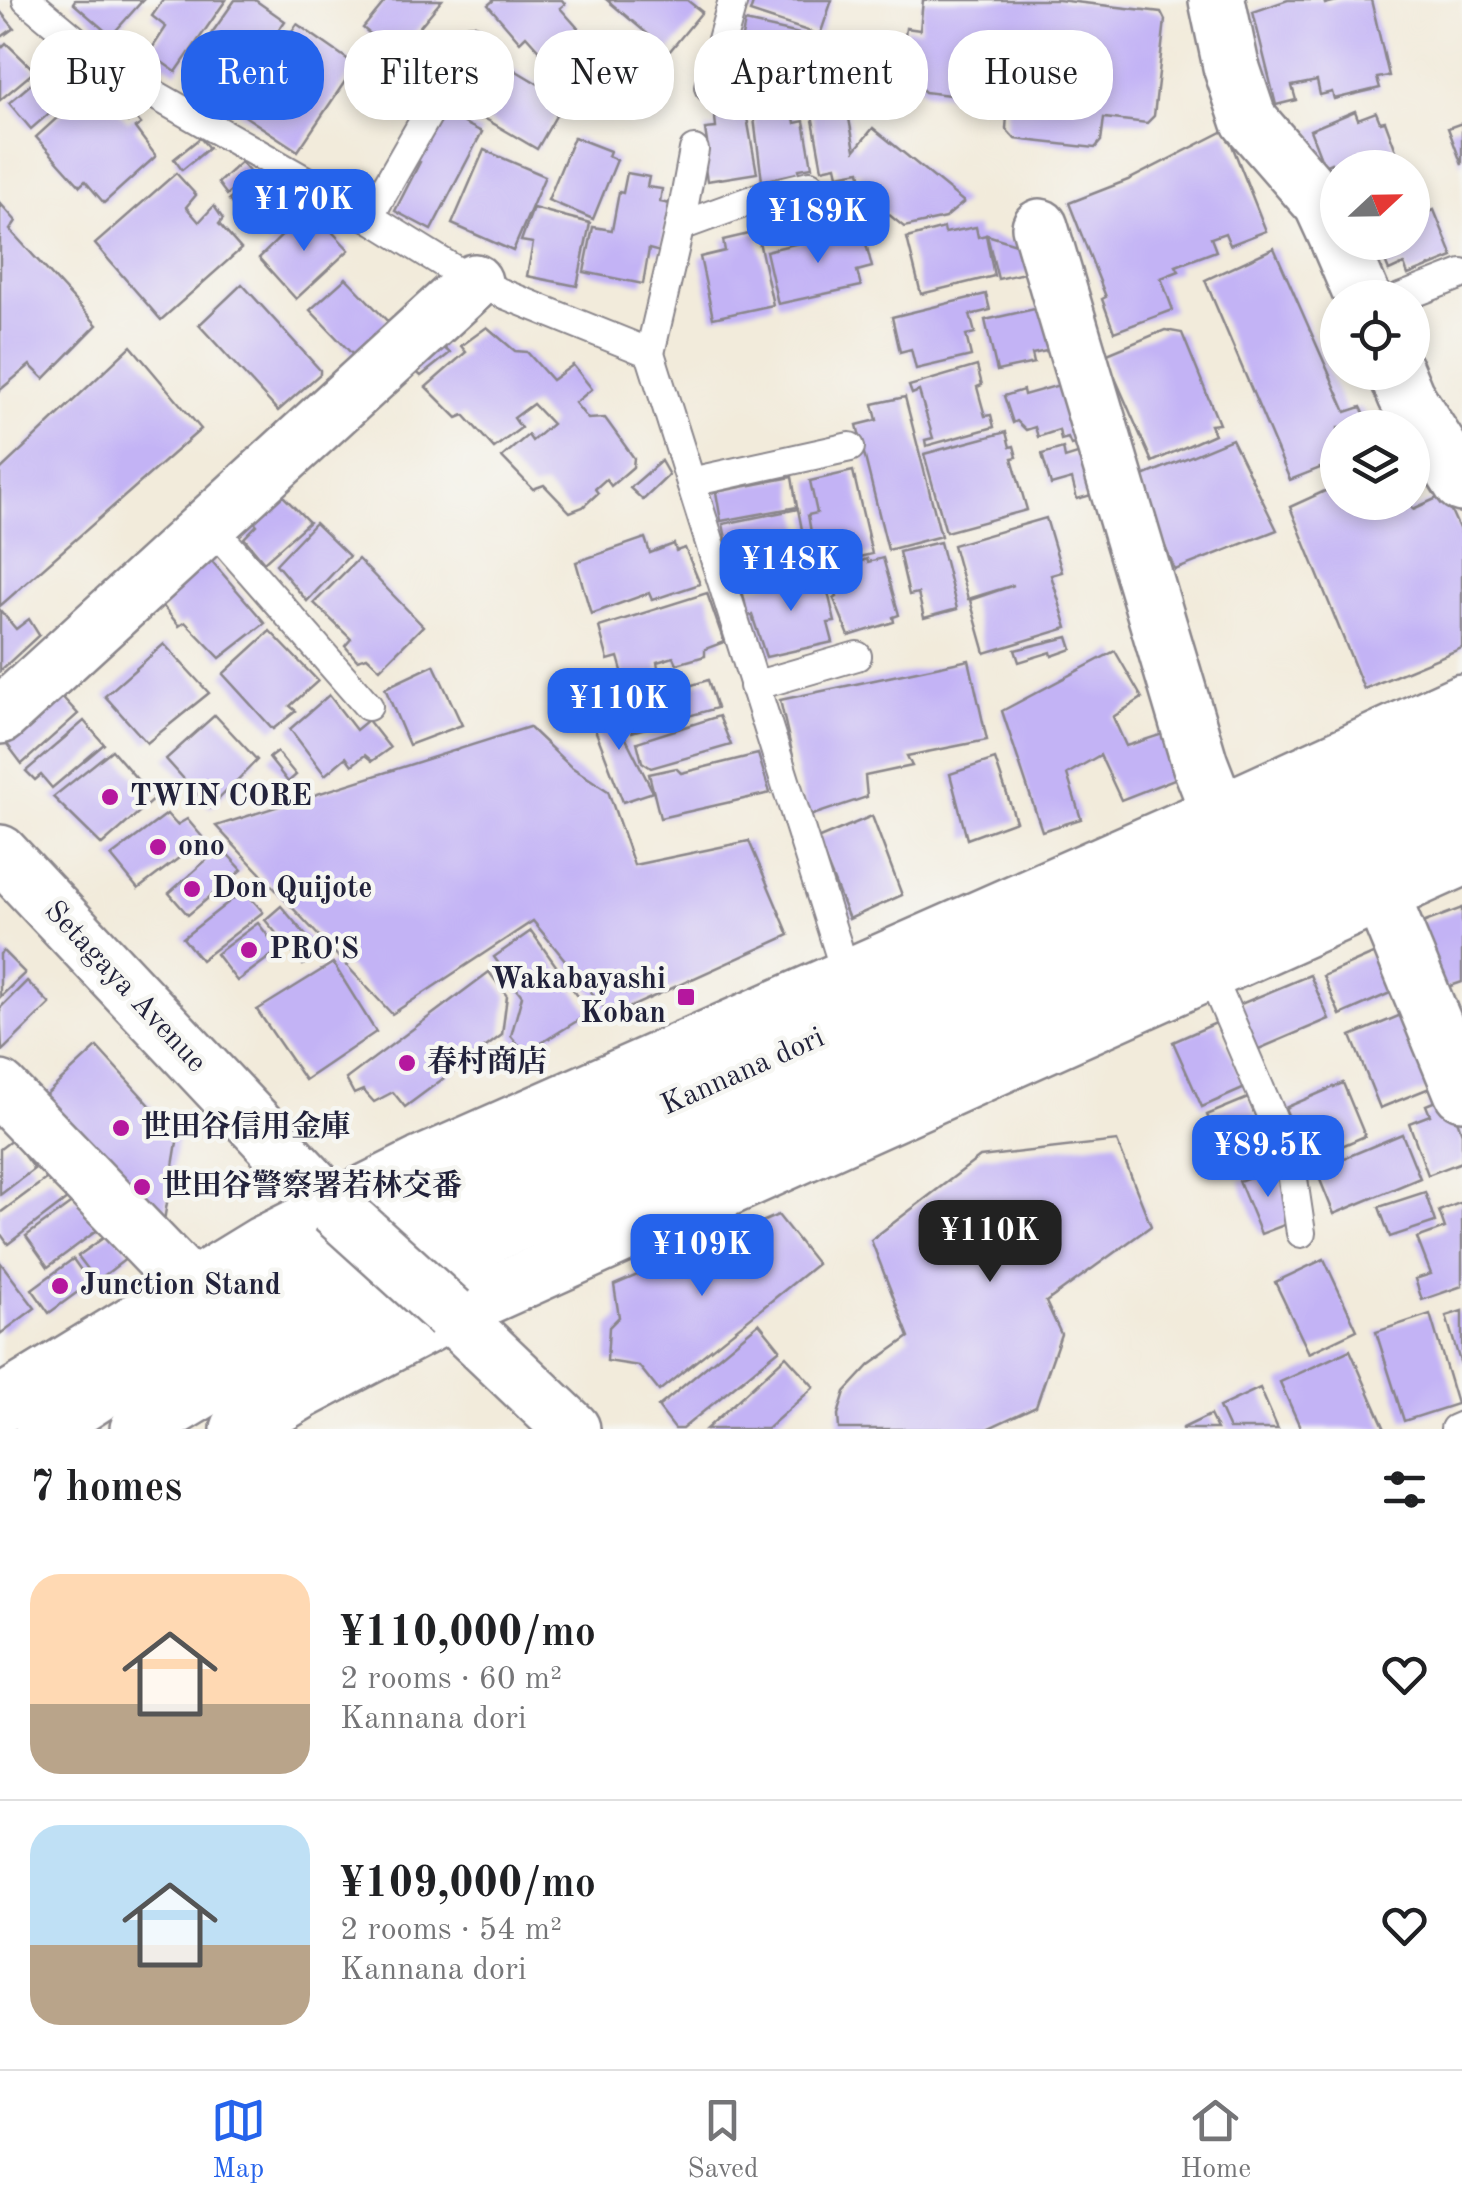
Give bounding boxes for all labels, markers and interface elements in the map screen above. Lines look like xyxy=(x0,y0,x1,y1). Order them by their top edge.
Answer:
chip: Buy xyxy=(30,30,161,120)
chip: Rent xyxy=(181,30,324,120)
chip: Filters xyxy=(344,30,514,120)
chip: New xyxy=(534,30,674,120)
chip: Apartment xyxy=(694,30,928,120)
chip: House xyxy=(948,30,1113,120)
north arrow xyxy=(1320,150,1430,260)
map controls xyxy=(1320,150,1430,520)
pin: ¥170K xyxy=(234,169,374,254)
pin: ¥189K xyxy=(748,181,888,266)
text: ¥170K xyxy=(255,185,353,217)
text: ¥189K xyxy=(769,197,867,229)
button: locate xyxy=(1320,280,1430,390)
button: layers xyxy=(1320,410,1430,520)
pin: ¥148K xyxy=(721,529,861,614)
text: ¥148K xyxy=(742,545,840,577)
pin: ¥110K xyxy=(549,668,689,753)
text: ¥110K xyxy=(570,684,668,716)
place label: TWIN CORE xyxy=(130,782,312,812)
marker: TWIN CORE xyxy=(99,786,121,808)
place label: ono xyxy=(178,832,225,862)
marker: ono xyxy=(147,836,169,858)
place label: Don Quijote xyxy=(212,874,372,904)
marker: Don Quijote xyxy=(181,878,203,900)
street label: Setagaya Avenue xyxy=(38,896,212,1078)
place label: PRO'S xyxy=(269,935,359,965)
marker: PRO'S xyxy=(238,939,260,961)
place label: Wakabayashi Koban xyxy=(491,965,666,1029)
marker: Wakabayashi Koban xyxy=(675,986,697,1008)
street label: Kannana dori xyxy=(657,1023,829,1121)
place label: 春村商店 xyxy=(427,1045,547,1078)
marker: 春村商店 xyxy=(396,1052,418,1074)
place label: 世田谷信用金庫 xyxy=(141,1110,351,1143)
pin: ¥89.5K xyxy=(1187,1115,1349,1200)
marker: 世田谷信用金庫 xyxy=(110,1117,132,1139)
text: ¥89.5K xyxy=(1214,1131,1322,1163)
place label: 世田谷警察署若林交番 xyxy=(162,1169,462,1202)
marker: 世田谷警察署若林交番 xyxy=(131,1176,153,1198)
pin: ¥110K xyxy=(920,1200,1060,1285)
pin: ¥109K xyxy=(632,1214,772,1299)
text: ¥110K xyxy=(941,1216,1039,1248)
text: ¥109K xyxy=(653,1230,751,1262)
place label: Junction Stand xyxy=(80,1271,281,1301)
marker: Junction Stand xyxy=(49,1275,71,1297)
icon: filters xyxy=(1377,1462,1432,1517)
text: 7 homes xyxy=(30,1468,182,1510)
text: ¥110,000/mo xyxy=(340,1613,596,1655)
icon: home xyxy=(110,1614,230,1734)
icon: heart xyxy=(1377,1647,1432,1702)
text: 2 rooms · 60 m² xyxy=(340,1664,562,1696)
text: Kannana dori xyxy=(340,1704,527,1736)
text: ¥109,000/mo xyxy=(340,1864,596,1906)
icon: home xyxy=(110,1865,230,1985)
icon: heart xyxy=(1377,1898,1432,1953)
text: 2 rooms · 54 m² xyxy=(340,1915,562,1947)
text: Kannana dori xyxy=(340,1955,527,1987)
tab: Map xyxy=(211,2093,266,2188)
tab: Saved xyxy=(687,2093,759,2188)
tab: Home xyxy=(1180,2093,1251,2188)

